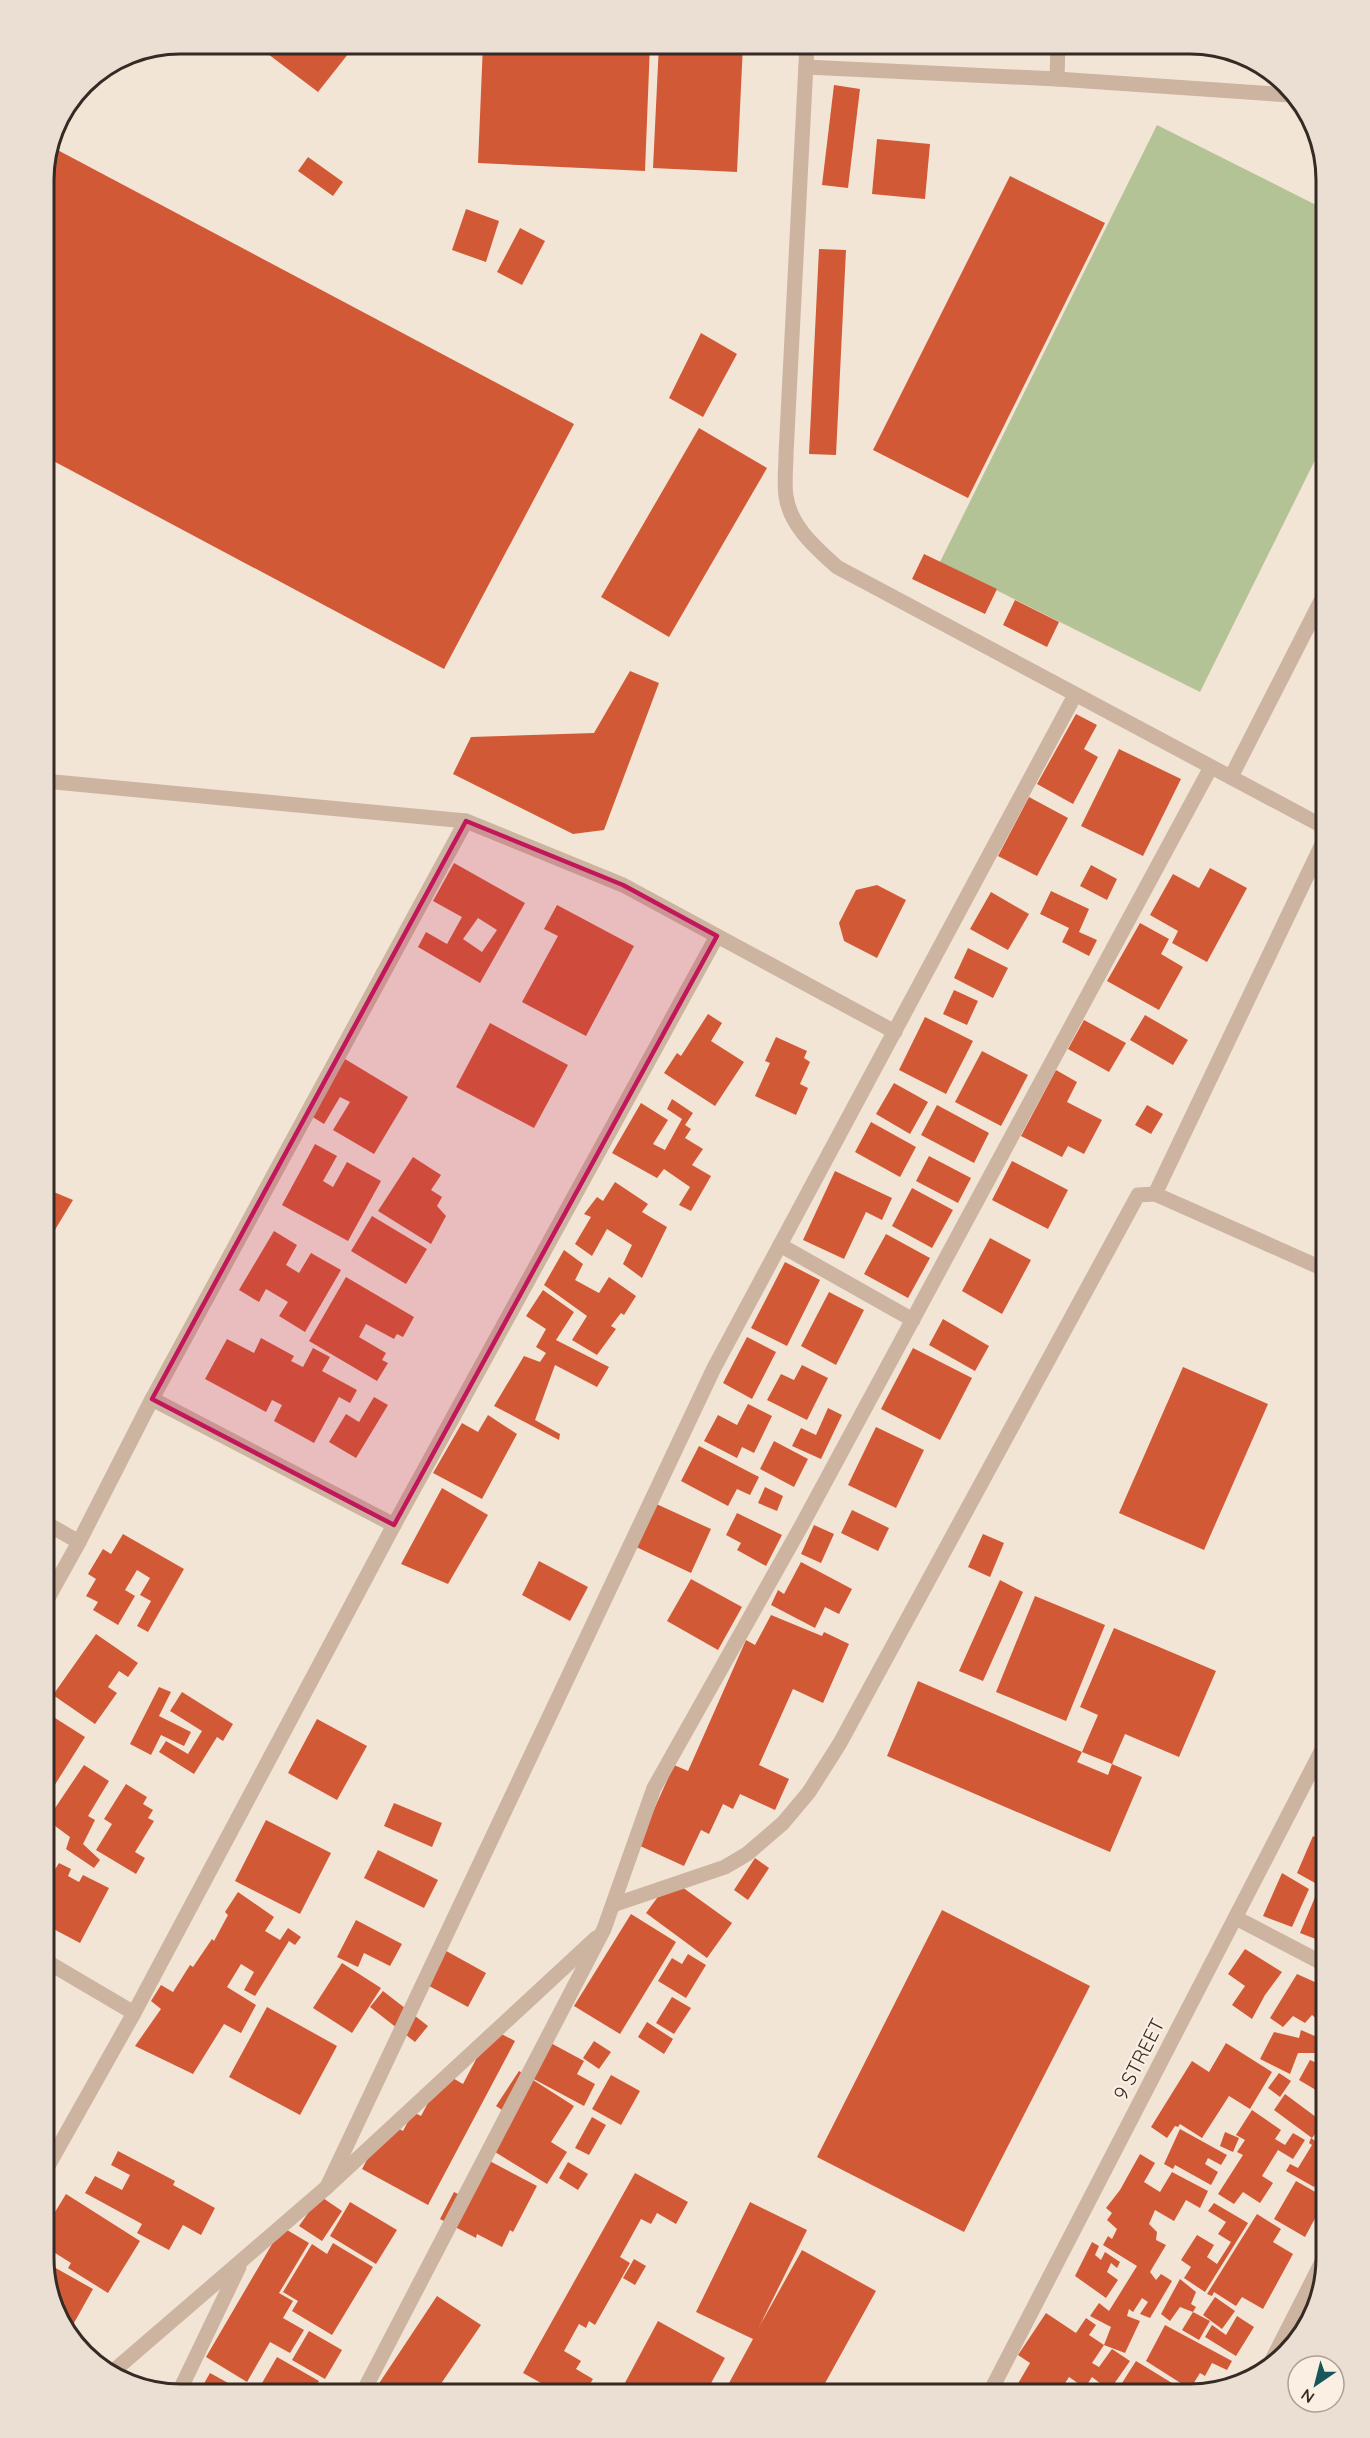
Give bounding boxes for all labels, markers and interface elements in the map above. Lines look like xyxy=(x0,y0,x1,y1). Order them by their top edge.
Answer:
street label: 9 STREET xyxy=(1107,2014,1170,2104)
north arrow xyxy=(1286,2354,1346,2414)
text: N xyxy=(1297,2385,1318,2408)

